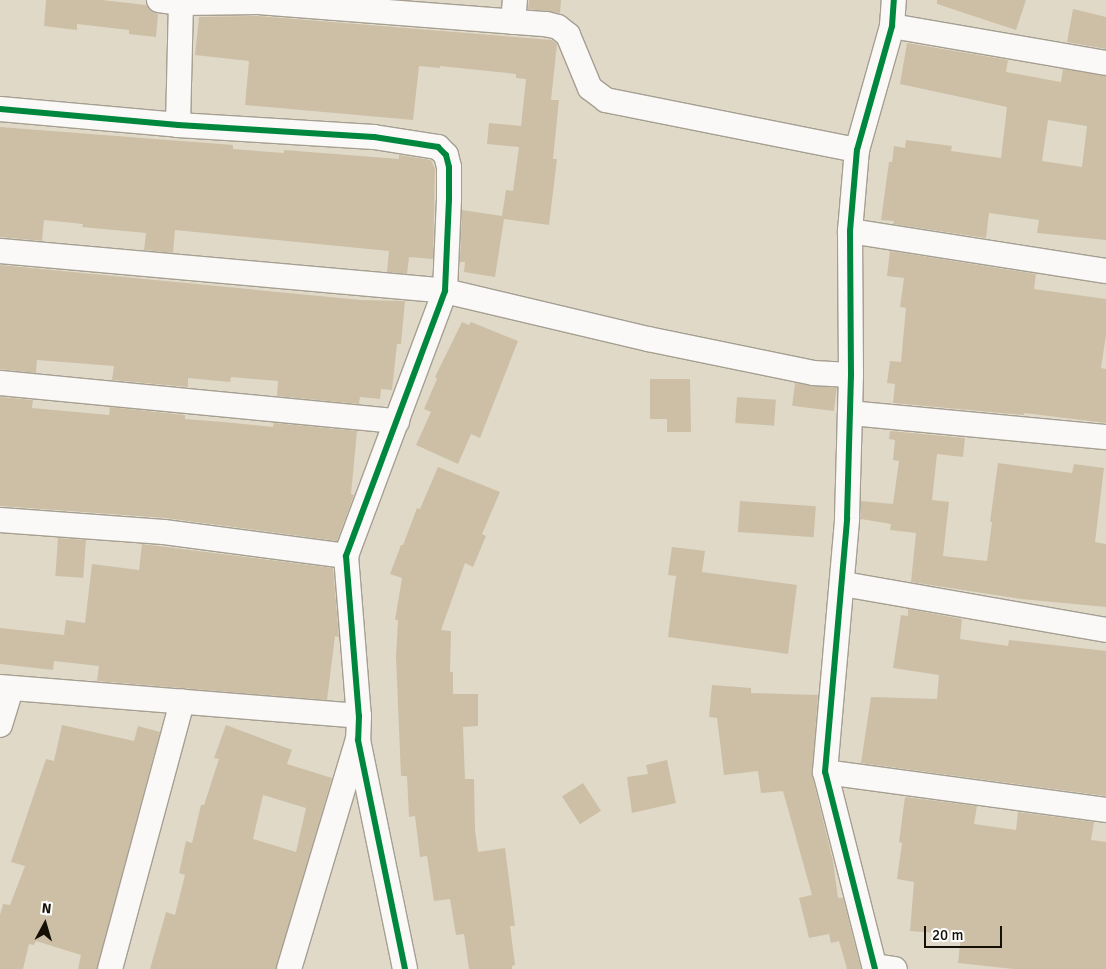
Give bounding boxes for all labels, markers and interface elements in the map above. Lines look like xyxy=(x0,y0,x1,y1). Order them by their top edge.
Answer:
north arrow xyxy=(20,899,70,949)
text: N xyxy=(41,900,52,918)
scale bar xyxy=(926,916,1004,948)
text: 20 m xyxy=(932,926,963,944)

